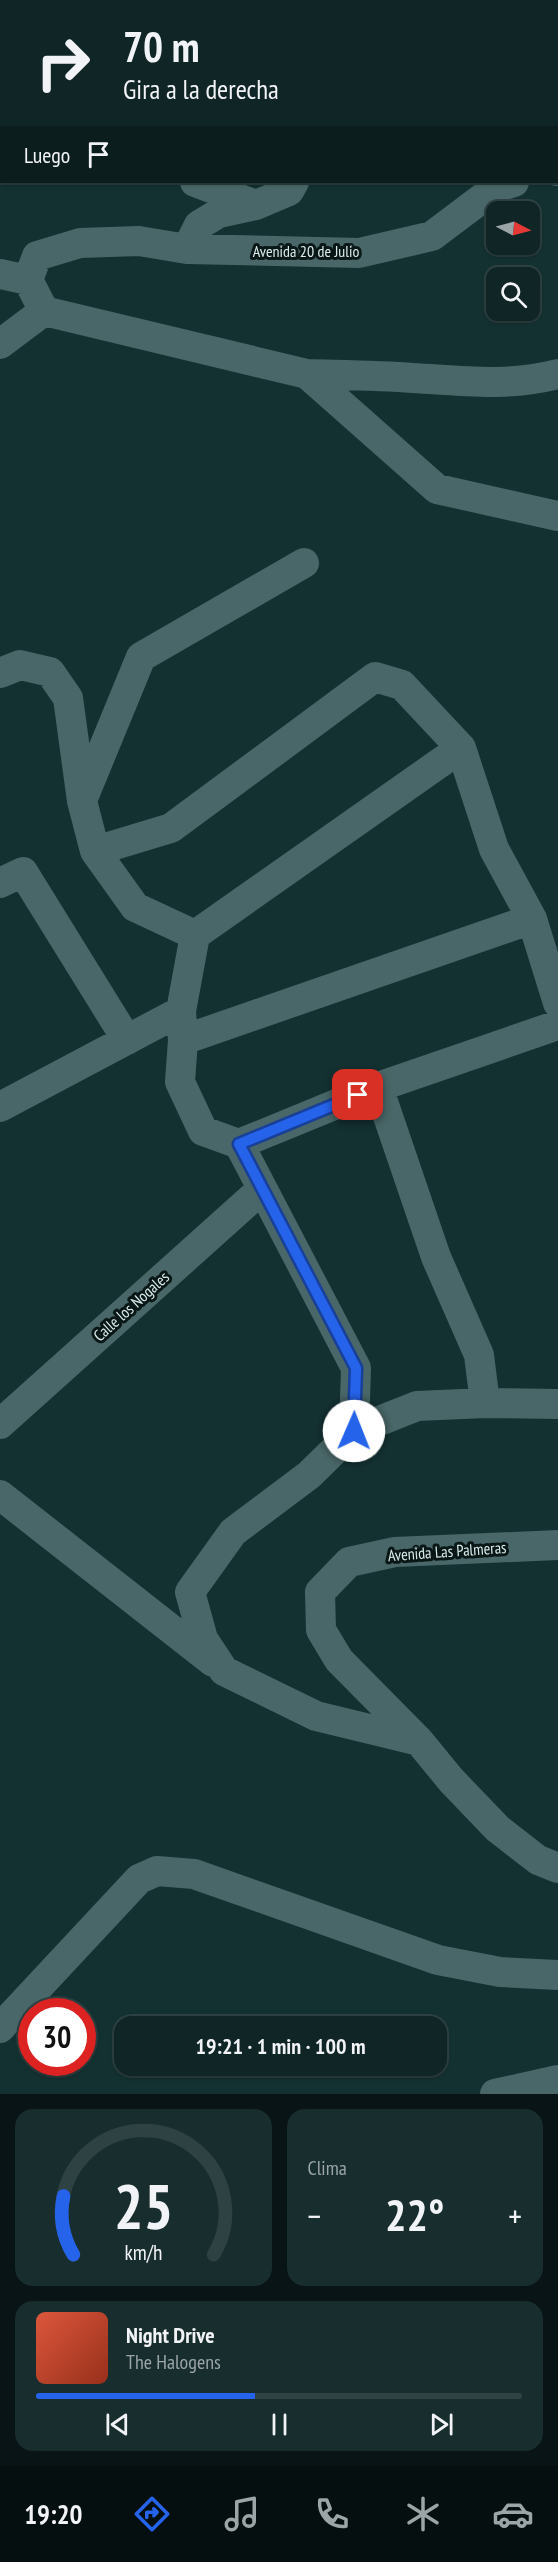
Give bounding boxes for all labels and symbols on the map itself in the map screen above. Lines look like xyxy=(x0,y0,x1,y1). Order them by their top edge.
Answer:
north arrow xyxy=(486,201,540,255)
street label: Avenida 20 de Julio xyxy=(253,241,359,261)
pin xyxy=(332,1069,383,1120)
street label: Calle los Nogales xyxy=(89,1267,173,1345)
position arrow xyxy=(322,1399,386,1463)
street label: Avenida Las Palmeras xyxy=(387,1537,507,1565)
speed limit sign: 30 xyxy=(18,1998,96,2076)

